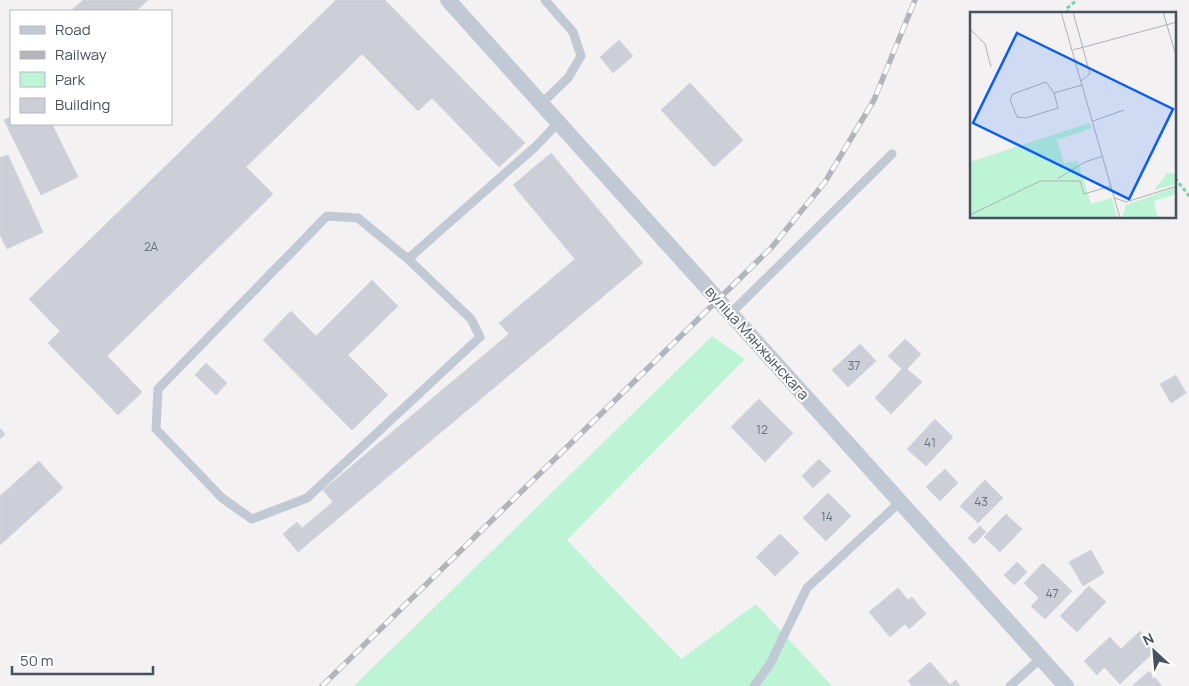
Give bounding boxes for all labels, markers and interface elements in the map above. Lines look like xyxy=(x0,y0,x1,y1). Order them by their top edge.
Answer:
legend xyxy=(10,10,172,125)
inset map xyxy=(970,12,1176,219)
text: Road xyxy=(55,19,91,40)
text: Railway xyxy=(55,44,107,65)
text: Park xyxy=(55,69,85,90)
text: Building xyxy=(55,94,110,115)
house number: 2А xyxy=(144,238,158,255)
street label: вуліца Мянжынскага xyxy=(701,281,814,404)
house number: 37 xyxy=(848,357,860,374)
house number: 12 xyxy=(756,421,768,438)
house number: 41 xyxy=(924,434,936,451)
house number: 43 xyxy=(974,493,988,510)
house number: 14 xyxy=(821,508,833,525)
house number: 47 xyxy=(1045,585,1059,602)
north arrow xyxy=(1129,626,1179,676)
text: N xyxy=(1139,628,1157,650)
scale bar xyxy=(12,644,154,676)
text: 50 m xyxy=(20,650,54,671)

